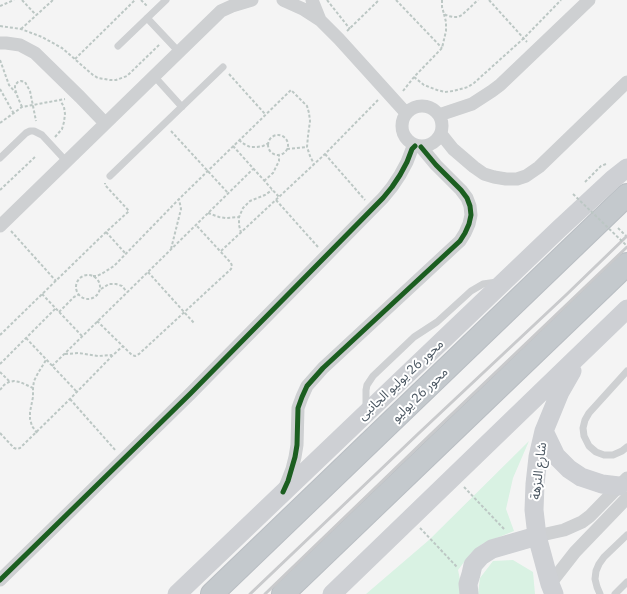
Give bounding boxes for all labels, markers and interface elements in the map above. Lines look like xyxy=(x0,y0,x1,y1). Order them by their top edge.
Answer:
street label: محور 26 يوليو الجانبى xyxy=(355,336,447,424)
street label: محور 26 يوليو xyxy=(389,364,451,426)
street label: شارع النزهة xyxy=(528,441,550,501)

